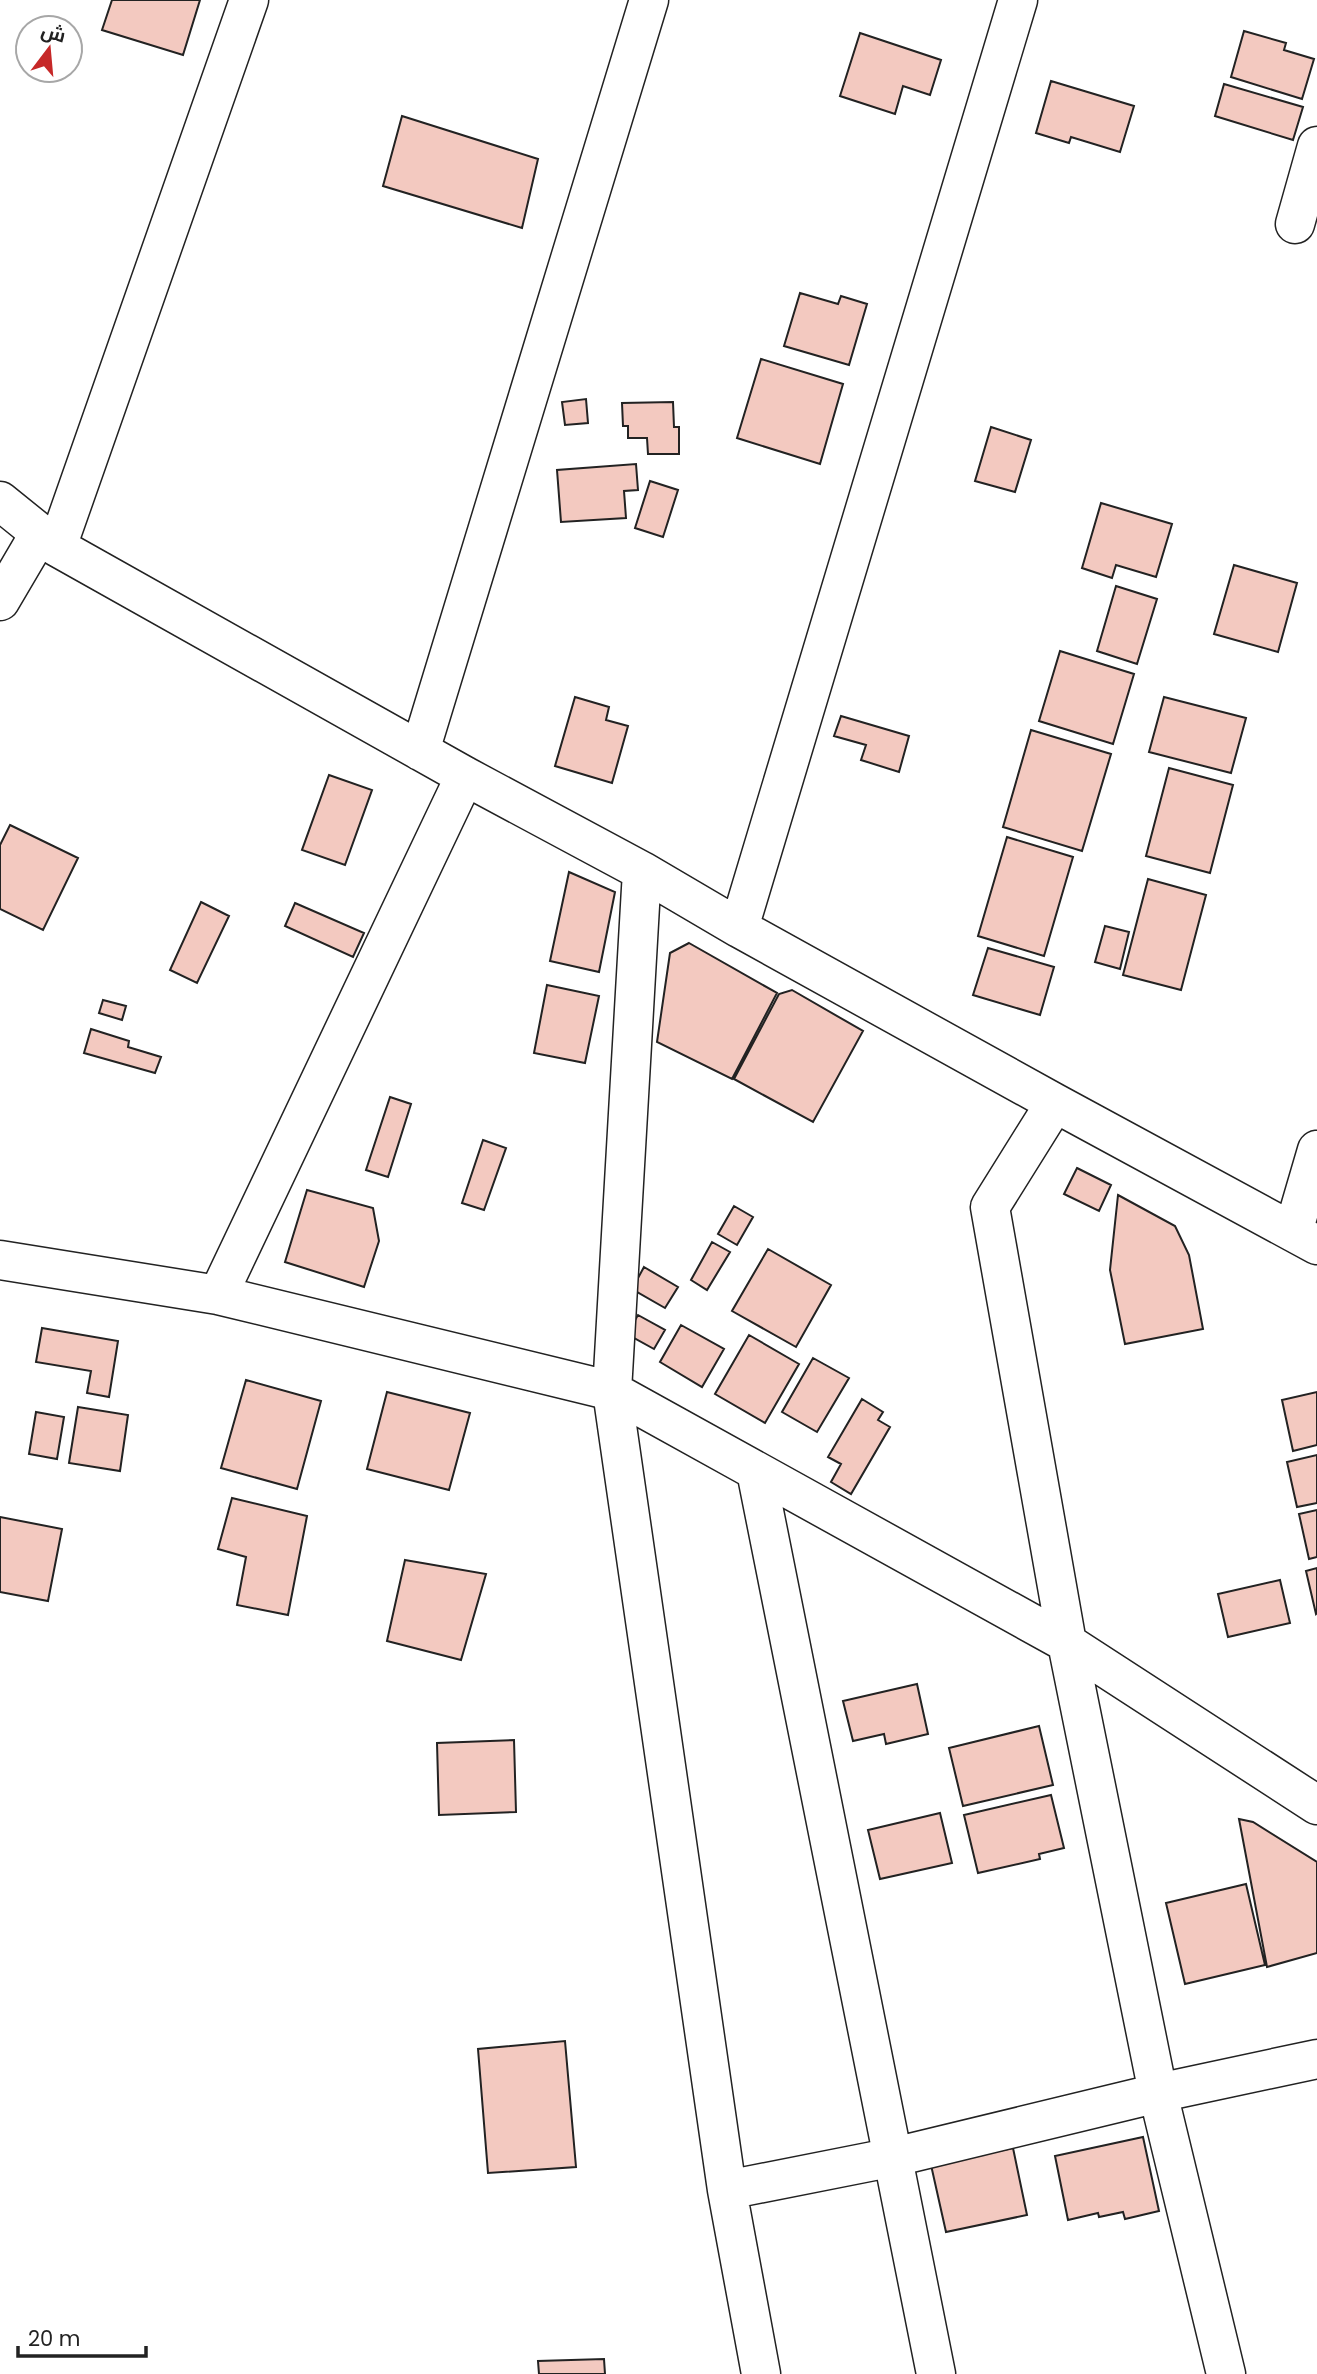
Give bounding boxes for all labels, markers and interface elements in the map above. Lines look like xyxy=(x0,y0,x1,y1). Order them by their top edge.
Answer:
north arrow xyxy=(14,14,84,84)
text: ش xyxy=(38,17,69,49)
scale bar xyxy=(18,2314,145,2358)
text: 20 m xyxy=(28,2324,81,2353)

